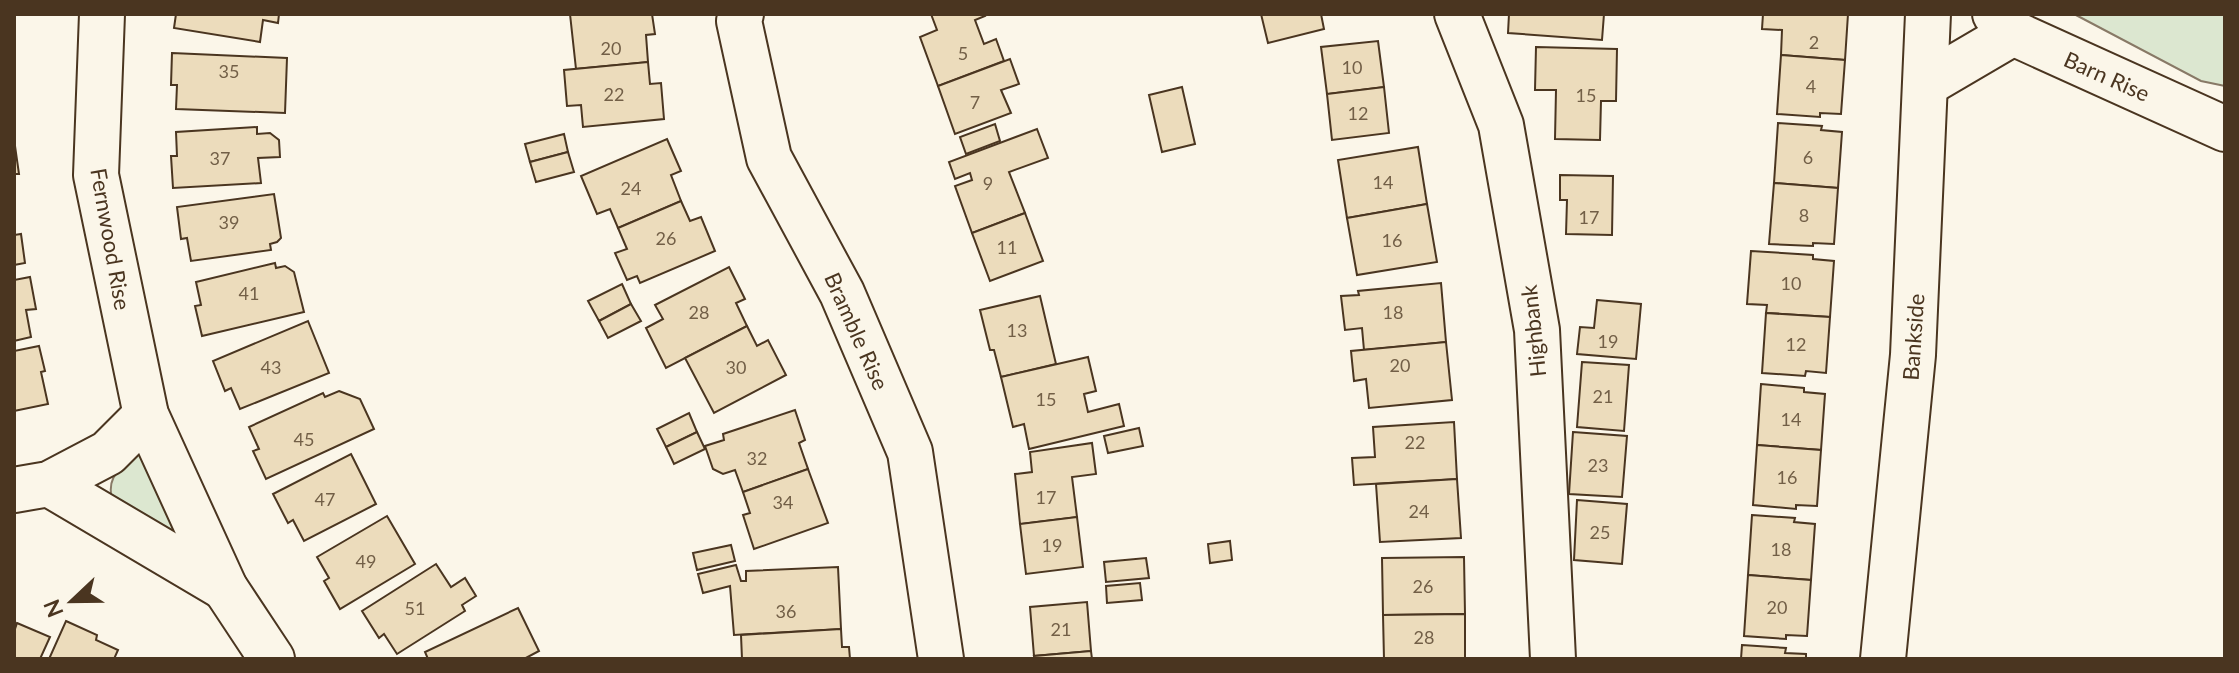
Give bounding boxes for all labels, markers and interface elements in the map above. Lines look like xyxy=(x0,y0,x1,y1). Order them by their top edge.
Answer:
house number: 2 xyxy=(1809,31,1819,53)
house number: 20 xyxy=(601,37,621,59)
house number: 5 xyxy=(958,42,968,64)
street label: Barn Rise xyxy=(2060,45,2154,107)
house number: 10 xyxy=(1342,56,1362,78)
house number: 35 xyxy=(219,60,239,82)
house number: 4 xyxy=(1806,75,1816,97)
house number: 22 xyxy=(604,83,624,105)
house number: 15 xyxy=(1576,84,1596,106)
house number: 7 xyxy=(970,91,980,113)
house number: 12 xyxy=(1348,102,1368,124)
house number: 6 xyxy=(1803,146,1813,168)
house number: 37 xyxy=(210,147,230,169)
street label: Fernwood Rise xyxy=(85,166,137,312)
house number: 14 xyxy=(1373,171,1393,193)
house number: 9 xyxy=(983,172,993,194)
house number: 24 xyxy=(621,177,641,199)
house number: 8 xyxy=(1799,204,1809,226)
house number: 17 xyxy=(1579,206,1599,228)
house number: 39 xyxy=(219,211,239,233)
house number: 26 xyxy=(656,227,676,249)
house number: 16 xyxy=(1382,229,1402,251)
house number: 11 xyxy=(997,236,1017,258)
street label: Bramble Rise xyxy=(819,268,895,394)
house number: 10 xyxy=(1781,272,1801,294)
house number: 41 xyxy=(239,282,259,304)
street label: Highbank xyxy=(1515,283,1551,378)
street label: Bankside xyxy=(1896,293,1930,381)
house number: 28 xyxy=(689,301,709,323)
house number: 18 xyxy=(1383,301,1403,323)
house number: 13 xyxy=(1007,319,1027,341)
house number: 19 xyxy=(1598,330,1618,352)
house number: 12 xyxy=(1786,333,1806,355)
house number: 20 xyxy=(1390,354,1410,376)
house number: 43 xyxy=(261,356,281,378)
house number: 30 xyxy=(726,356,746,378)
house number: 21 xyxy=(1593,385,1613,407)
house number: 15 xyxy=(1036,388,1056,410)
house number: 14 xyxy=(1781,408,1801,430)
house number: 45 xyxy=(294,428,314,450)
house number: 22 xyxy=(1405,431,1425,453)
house number: 32 xyxy=(747,447,767,469)
house number: 23 xyxy=(1588,454,1608,476)
house number: 16 xyxy=(1777,466,1797,488)
house number: 17 xyxy=(1036,486,1056,508)
house number: 47 xyxy=(315,488,335,510)
house number: 34 xyxy=(773,491,793,513)
house number: 24 xyxy=(1409,500,1429,522)
house number: 25 xyxy=(1590,521,1610,543)
house number: 19 xyxy=(1042,534,1062,556)
house number: 18 xyxy=(1771,538,1791,560)
house number: 49 xyxy=(356,550,376,572)
north arrow xyxy=(32,561,112,641)
house number: 26 xyxy=(1413,575,1433,597)
text: N xyxy=(37,596,69,622)
house number: 20 xyxy=(1767,596,1787,618)
house number: 51 xyxy=(405,597,425,619)
house number: 36 xyxy=(776,600,796,622)
house number: 21 xyxy=(1051,618,1071,640)
house number: 28 xyxy=(1414,626,1434,648)

